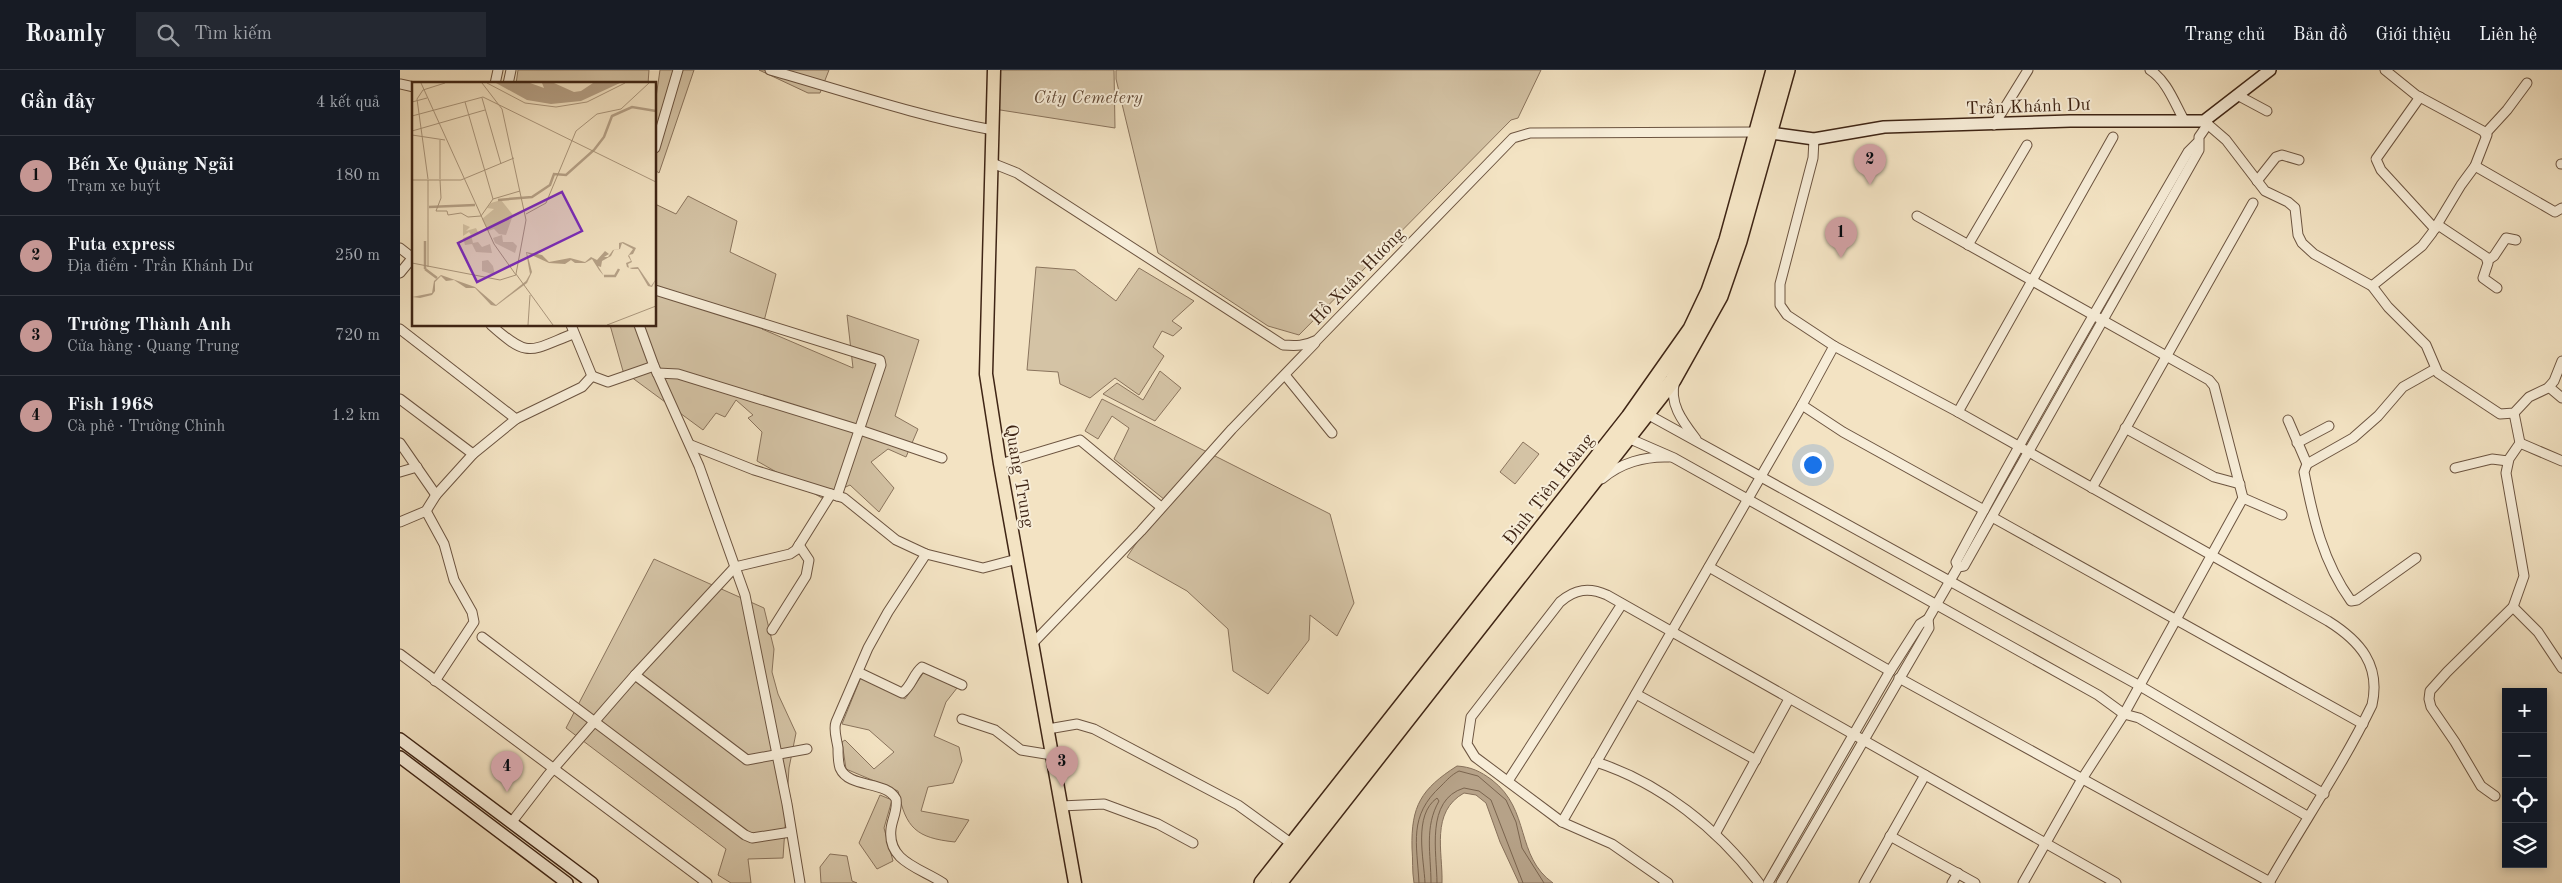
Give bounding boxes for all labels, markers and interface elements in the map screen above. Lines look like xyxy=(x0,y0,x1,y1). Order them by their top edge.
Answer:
search box xyxy=(136,12,486,57)
icon: search xyxy=(154,21,182,49)
text: Roamly xyxy=(25,23,106,47)
text: Tìm kiếm xyxy=(194,25,272,44)
text: Trang chủ xyxy=(2184,26,2265,44)
text: Bản đồ xyxy=(2293,26,2347,44)
text: Giới thiệu xyxy=(2375,26,2451,44)
text: Liên hệ xyxy=(2479,26,2537,44)
inset map xyxy=(412,82,656,326)
park label: City Cemetery xyxy=(1033,89,1144,107)
text: Gần đây xyxy=(20,92,96,113)
street label: Trần Khánh Dư xyxy=(1965,93,2091,118)
text: 4 kết quả xyxy=(316,95,380,111)
pin: 2 xyxy=(1854,144,1886,185)
text: Bến Xe Quảng Ngãi xyxy=(67,156,234,175)
text: 1 xyxy=(31,168,41,184)
text: 180 m xyxy=(335,168,380,184)
text: Trạm xe buýt xyxy=(67,179,161,195)
pin: 1 xyxy=(1825,217,1857,258)
street label: Hồ Xuân Hương xyxy=(1305,222,1409,329)
text: Futa express xyxy=(67,236,175,255)
text: 2 xyxy=(31,248,41,264)
text: 250 m xyxy=(335,248,380,264)
text: Địa điểm · Trần Khánh Dư xyxy=(67,259,253,275)
text: Trường Thành Anh xyxy=(67,316,231,335)
text: 3 xyxy=(31,328,41,344)
text: 720 m xyxy=(335,328,380,344)
text: Cửa hàng · Quang Trung xyxy=(67,339,239,355)
text: Fish 1968 xyxy=(67,396,154,415)
text: 4 xyxy=(31,408,41,424)
text: 1.2 km xyxy=(331,408,380,424)
text: Cà phê · Trường Chinh xyxy=(67,419,225,435)
street label: Quang Trung xyxy=(1001,423,1037,530)
street label: Đinh Tiên Hoàng xyxy=(1500,430,1598,549)
your location xyxy=(1800,452,1826,478)
map controls xyxy=(2502,688,2547,868)
button: + xyxy=(2502,688,2547,733)
button: − xyxy=(2502,733,2547,778)
pin: 3 xyxy=(1046,746,1078,787)
pin: 4 xyxy=(491,751,523,792)
button: locate xyxy=(2502,778,2547,823)
button: layers xyxy=(2502,823,2547,868)

